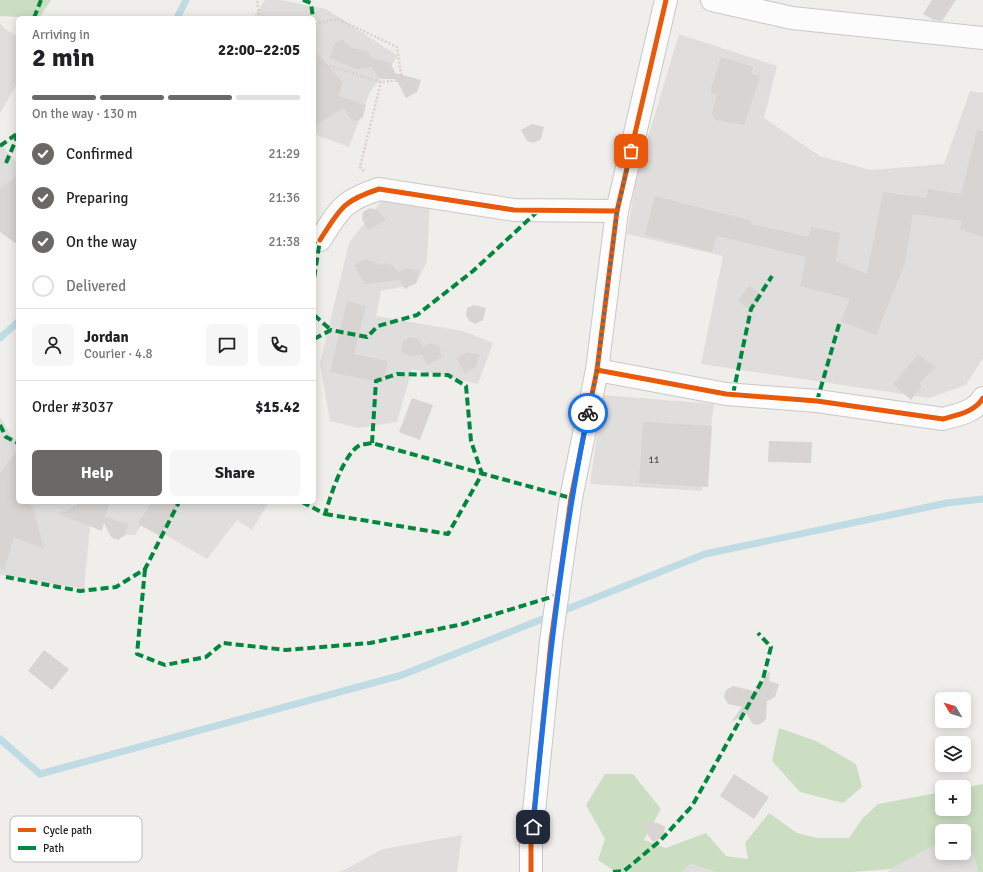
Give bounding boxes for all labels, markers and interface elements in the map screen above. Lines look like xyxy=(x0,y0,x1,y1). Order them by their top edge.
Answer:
text: Arriving in xyxy=(32,27,90,43)
text: 22:00–22:05 xyxy=(218,41,300,59)
text: 2 min xyxy=(32,42,95,74)
text: On the way · 130 m xyxy=(32,106,137,122)
pin xyxy=(614,134,648,168)
icon: bag xyxy=(620,140,642,162)
icon: check xyxy=(32,143,54,165)
text: Confirmed xyxy=(66,145,133,163)
text: 21:29 xyxy=(268,146,300,162)
icon: check xyxy=(32,187,54,209)
text: Preparing xyxy=(66,189,129,207)
text: 21:36 xyxy=(268,190,300,206)
icon: check xyxy=(32,231,54,253)
text: On the way xyxy=(66,233,137,251)
text: 21:38 xyxy=(268,234,300,250)
text: Delivered xyxy=(66,277,126,295)
button: person xyxy=(32,324,74,366)
button: chat xyxy=(206,324,248,366)
button: phone xyxy=(258,324,300,366)
text: Jordan xyxy=(84,328,129,346)
text: Courier · 4.8 xyxy=(84,346,153,362)
courier xyxy=(568,393,608,433)
text: Order #3037 xyxy=(32,398,114,416)
text: $15.42 xyxy=(255,398,300,416)
icon: bike xyxy=(577,402,599,424)
button: Help xyxy=(32,450,162,496)
button: Share xyxy=(170,450,300,496)
house number: 11 xyxy=(649,454,659,466)
north arrow xyxy=(935,692,971,728)
map controls xyxy=(935,692,971,860)
button: layers xyxy=(935,736,971,772)
button: + xyxy=(935,780,971,816)
pin xyxy=(516,810,550,844)
legend xyxy=(10,816,142,862)
icon: home xyxy=(522,816,544,838)
text: Cycle path xyxy=(43,824,92,837)
button: − xyxy=(935,824,971,860)
text: Path xyxy=(43,842,64,855)

